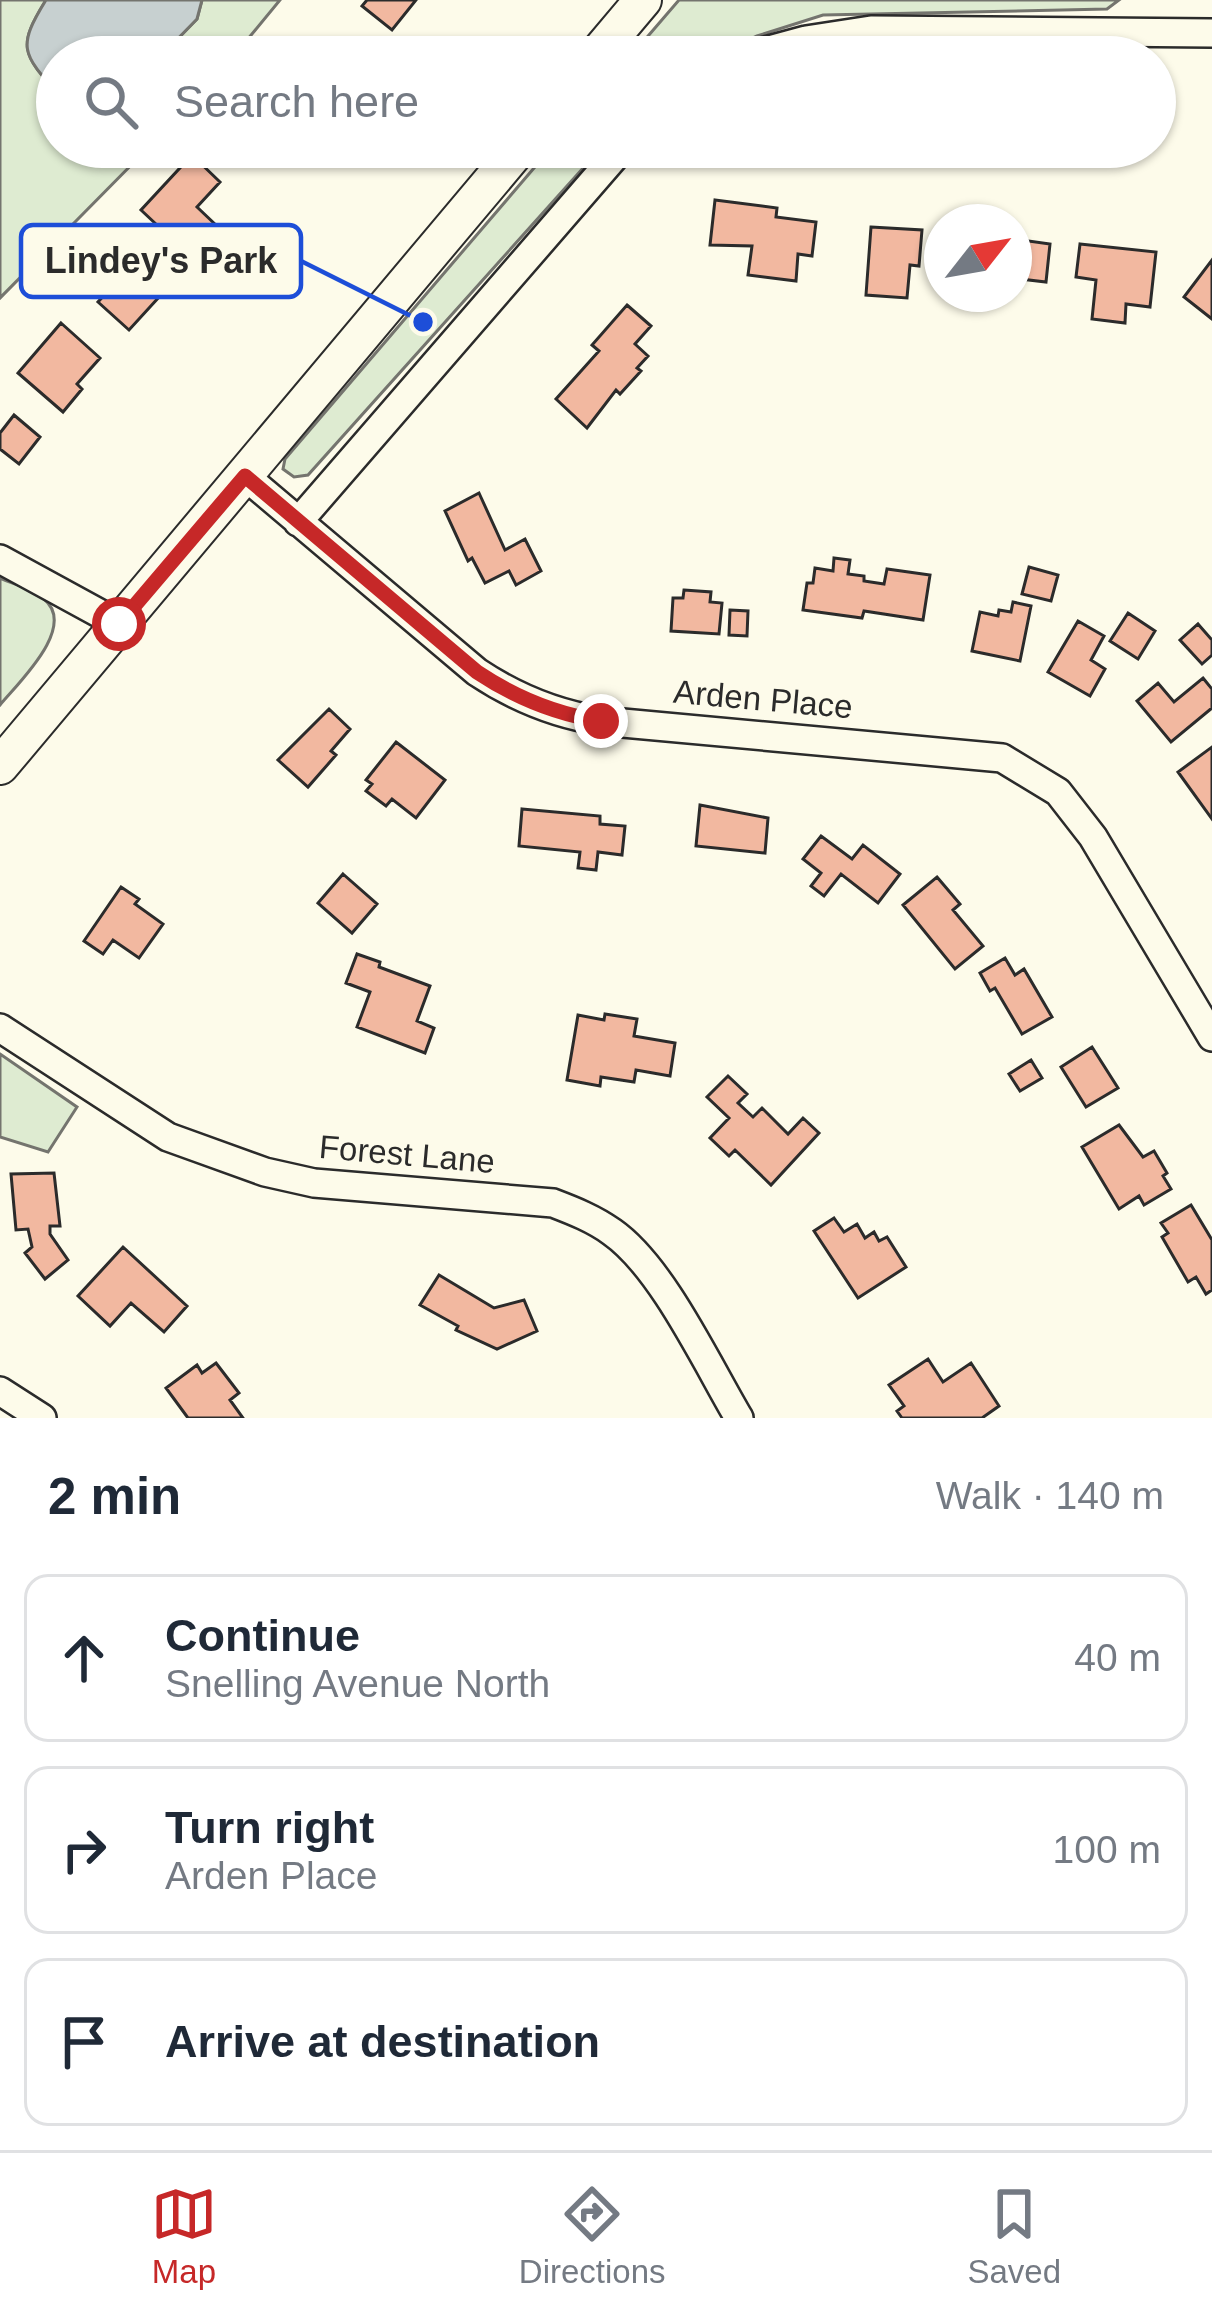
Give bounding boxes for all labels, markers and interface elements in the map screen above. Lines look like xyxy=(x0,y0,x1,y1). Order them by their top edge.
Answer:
search box xyxy=(36,36,1176,168)
icon: search xyxy=(78,69,144,135)
text: Search here xyxy=(174,76,419,127)
north arrow xyxy=(924,204,1032,312)
callout: Lindey's Park xyxy=(21,225,301,297)
text: Lindey's Park xyxy=(45,240,278,281)
route start xyxy=(92,597,146,651)
street label: Arden Place xyxy=(672,673,854,725)
route end xyxy=(574,694,628,748)
street label: Forest Lane xyxy=(318,1128,496,1180)
text: 2 min xyxy=(48,1468,181,1525)
text: Walk · 140 m xyxy=(936,1474,1164,1517)
text: Continue xyxy=(165,1610,360,1661)
icon: ahead xyxy=(51,1625,117,1691)
text: 40 m xyxy=(1074,1636,1161,1679)
text: Snelling Avenue North xyxy=(165,1662,550,1705)
text: Turn right xyxy=(165,1802,374,1853)
icon: right xyxy=(51,1817,117,1883)
text: 100 m xyxy=(1053,1828,1161,1871)
text: Arden Place xyxy=(165,1854,377,1897)
icon: arrive xyxy=(51,2009,117,2075)
text: Arrive at destination xyxy=(165,2016,600,2067)
tab: Map xyxy=(151,2181,217,2291)
tab: Directions xyxy=(519,2181,666,2291)
tab: Saved xyxy=(967,2181,1061,2291)

